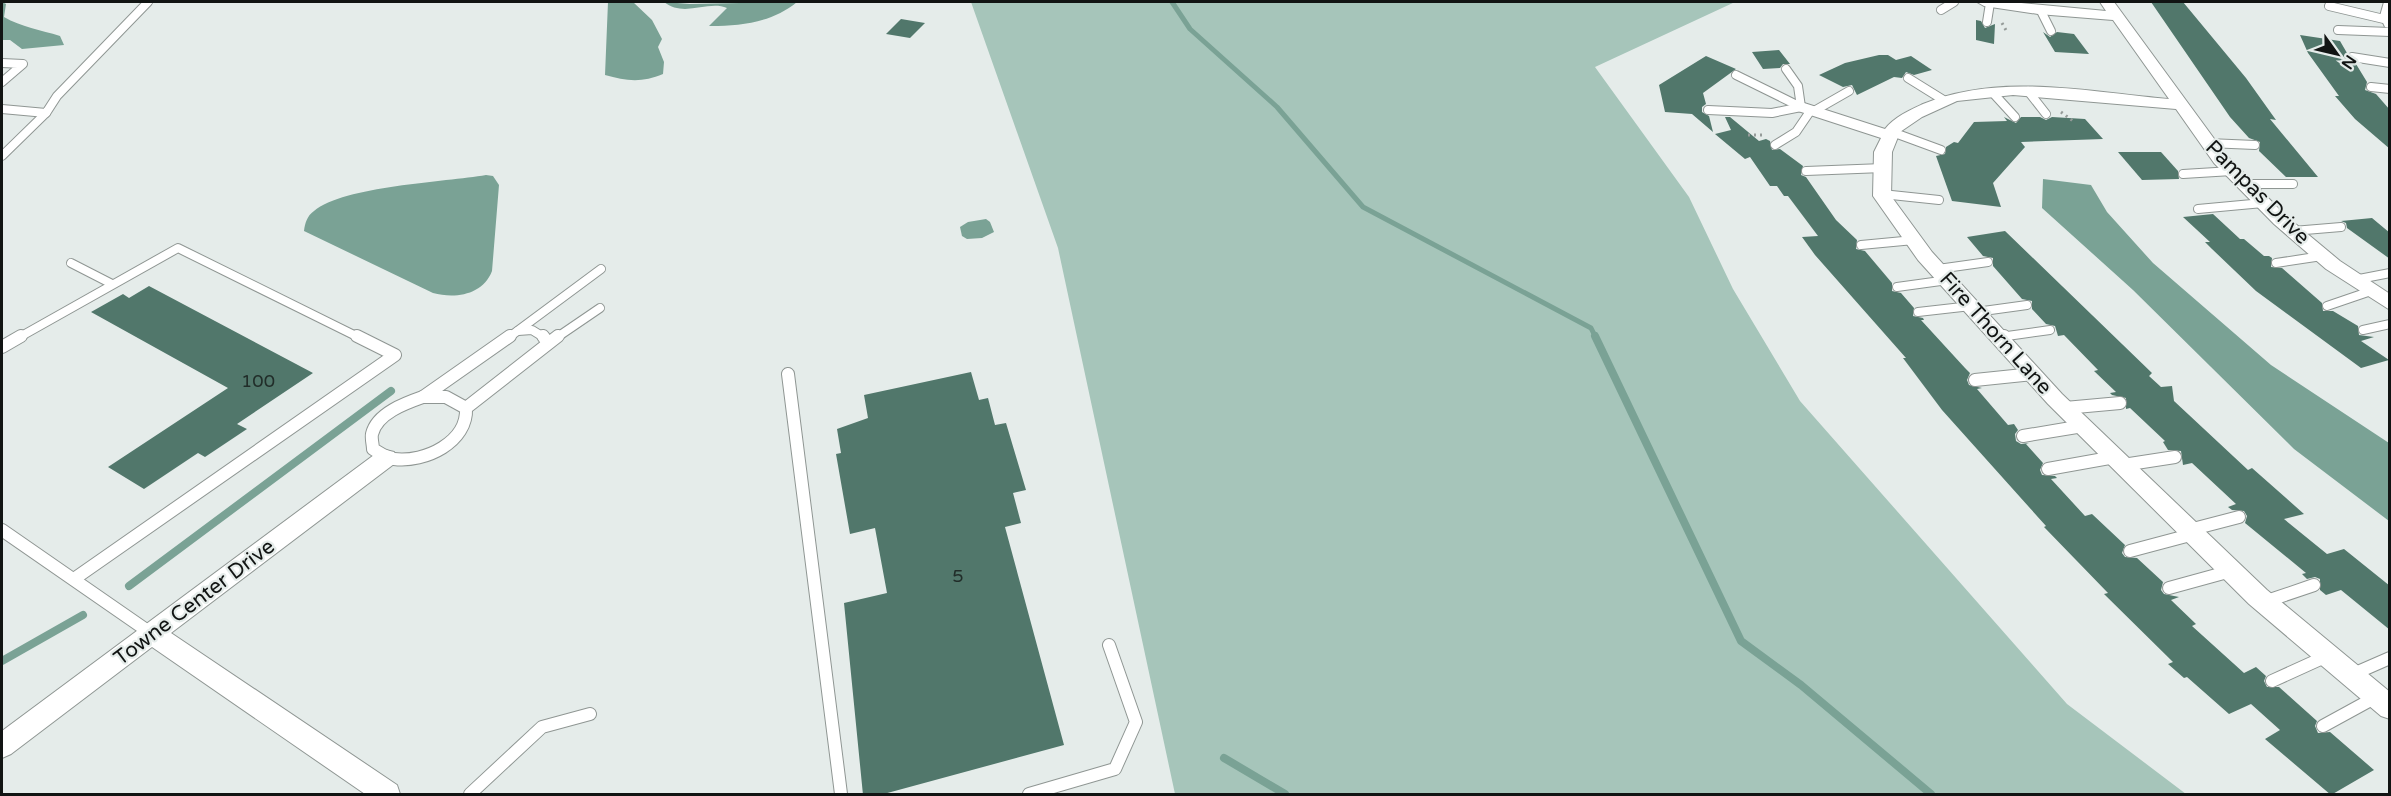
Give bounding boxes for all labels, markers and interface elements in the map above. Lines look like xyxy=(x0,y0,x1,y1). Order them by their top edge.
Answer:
north arrow xyxy=(2307,24,2367,84)
text: N xyxy=(2337,51,2360,73)
street label: Pampas Drive xyxy=(2200,135,2315,250)
street label: Fire Thorn Lane xyxy=(1934,267,2057,400)
house number: 100 xyxy=(241,370,275,392)
street label: Towne Center Drive xyxy=(109,534,280,671)
house number: 5 xyxy=(952,565,964,587)

